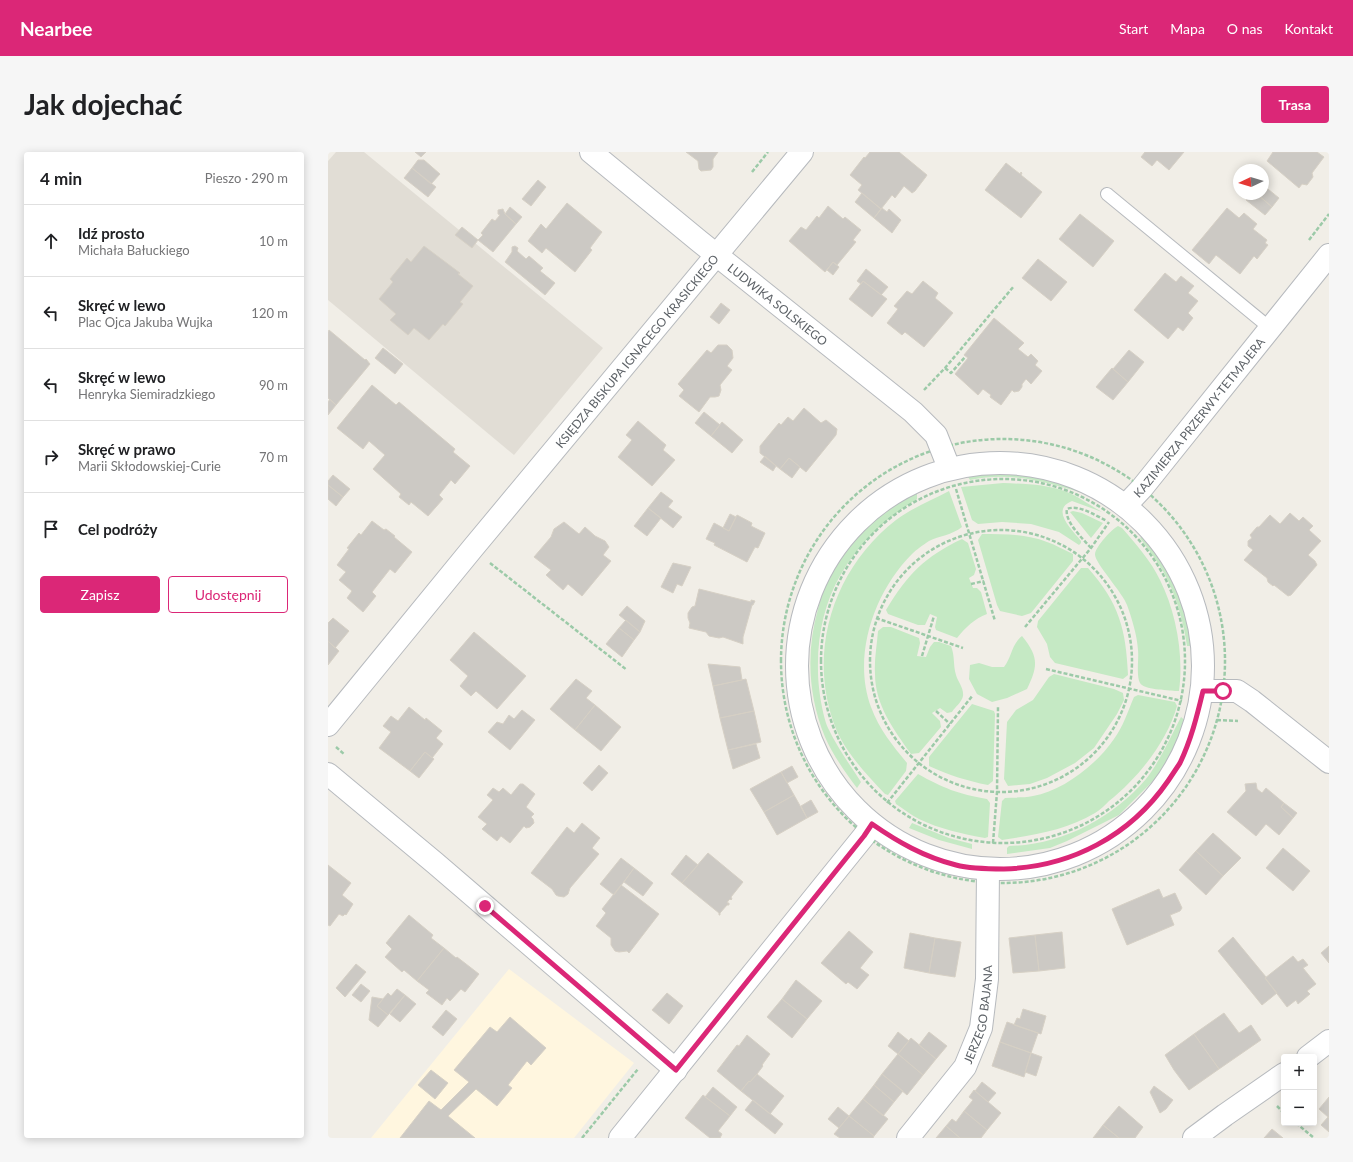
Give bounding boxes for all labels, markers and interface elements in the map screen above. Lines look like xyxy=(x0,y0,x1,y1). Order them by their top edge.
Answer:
text: Nearbee xyxy=(20,17,92,40)
text: Start xyxy=(1119,20,1148,37)
text: Mapa xyxy=(1170,20,1205,37)
text: O nas xyxy=(1227,20,1262,37)
text: Kontakt xyxy=(1284,20,1333,37)
button: Trasa xyxy=(1261,86,1329,123)
text: Jak dojechać xyxy=(24,87,183,121)
north arrow xyxy=(1233,164,1269,200)
text: 4 min xyxy=(40,168,82,189)
text: Pieszo · 290 m xyxy=(205,170,288,186)
text: Idź prosto xyxy=(78,224,145,242)
icon: ahead xyxy=(40,230,62,252)
text: 10 m xyxy=(259,233,288,249)
text: Michała Bałuckiego xyxy=(78,242,190,258)
street label: KSIĘDZA BISKUPA IGNACEGO KRASICKIEGO xyxy=(552,251,722,451)
street label: LUDWIKA SOLSKIEGO xyxy=(725,260,831,349)
text: Skręć w lewo xyxy=(78,296,166,314)
icon: left xyxy=(40,302,62,324)
text: 120 m xyxy=(251,305,288,321)
text: Plac Ojca Jakuba Wujka xyxy=(78,314,213,330)
street label: KAZIMIERZA PRZERWY-TETMAJERA xyxy=(1130,334,1268,500)
text: Skręć w lewo xyxy=(78,368,166,386)
icon: left xyxy=(40,374,62,396)
text: 90 m xyxy=(259,377,288,393)
text: Henryka Siemiradzkiego xyxy=(78,386,215,402)
text: Skręć w prawo xyxy=(78,440,176,458)
icon: right xyxy=(40,446,62,468)
text: 70 m xyxy=(259,449,288,465)
text: Marii Skłodowskiej-Curie xyxy=(78,458,221,474)
icon: arrive xyxy=(40,518,62,540)
text: Cel podróży xyxy=(78,520,157,538)
button: Zapisz xyxy=(40,576,160,613)
button: Udostępnij xyxy=(168,576,288,613)
route start xyxy=(1214,682,1232,700)
route end xyxy=(476,897,494,915)
street label: JERZEGO BAJANA xyxy=(960,964,995,1066)
map controls xyxy=(1281,1054,1317,1126)
button: + xyxy=(1281,1054,1317,1090)
button: − xyxy=(1281,1090,1317,1126)

